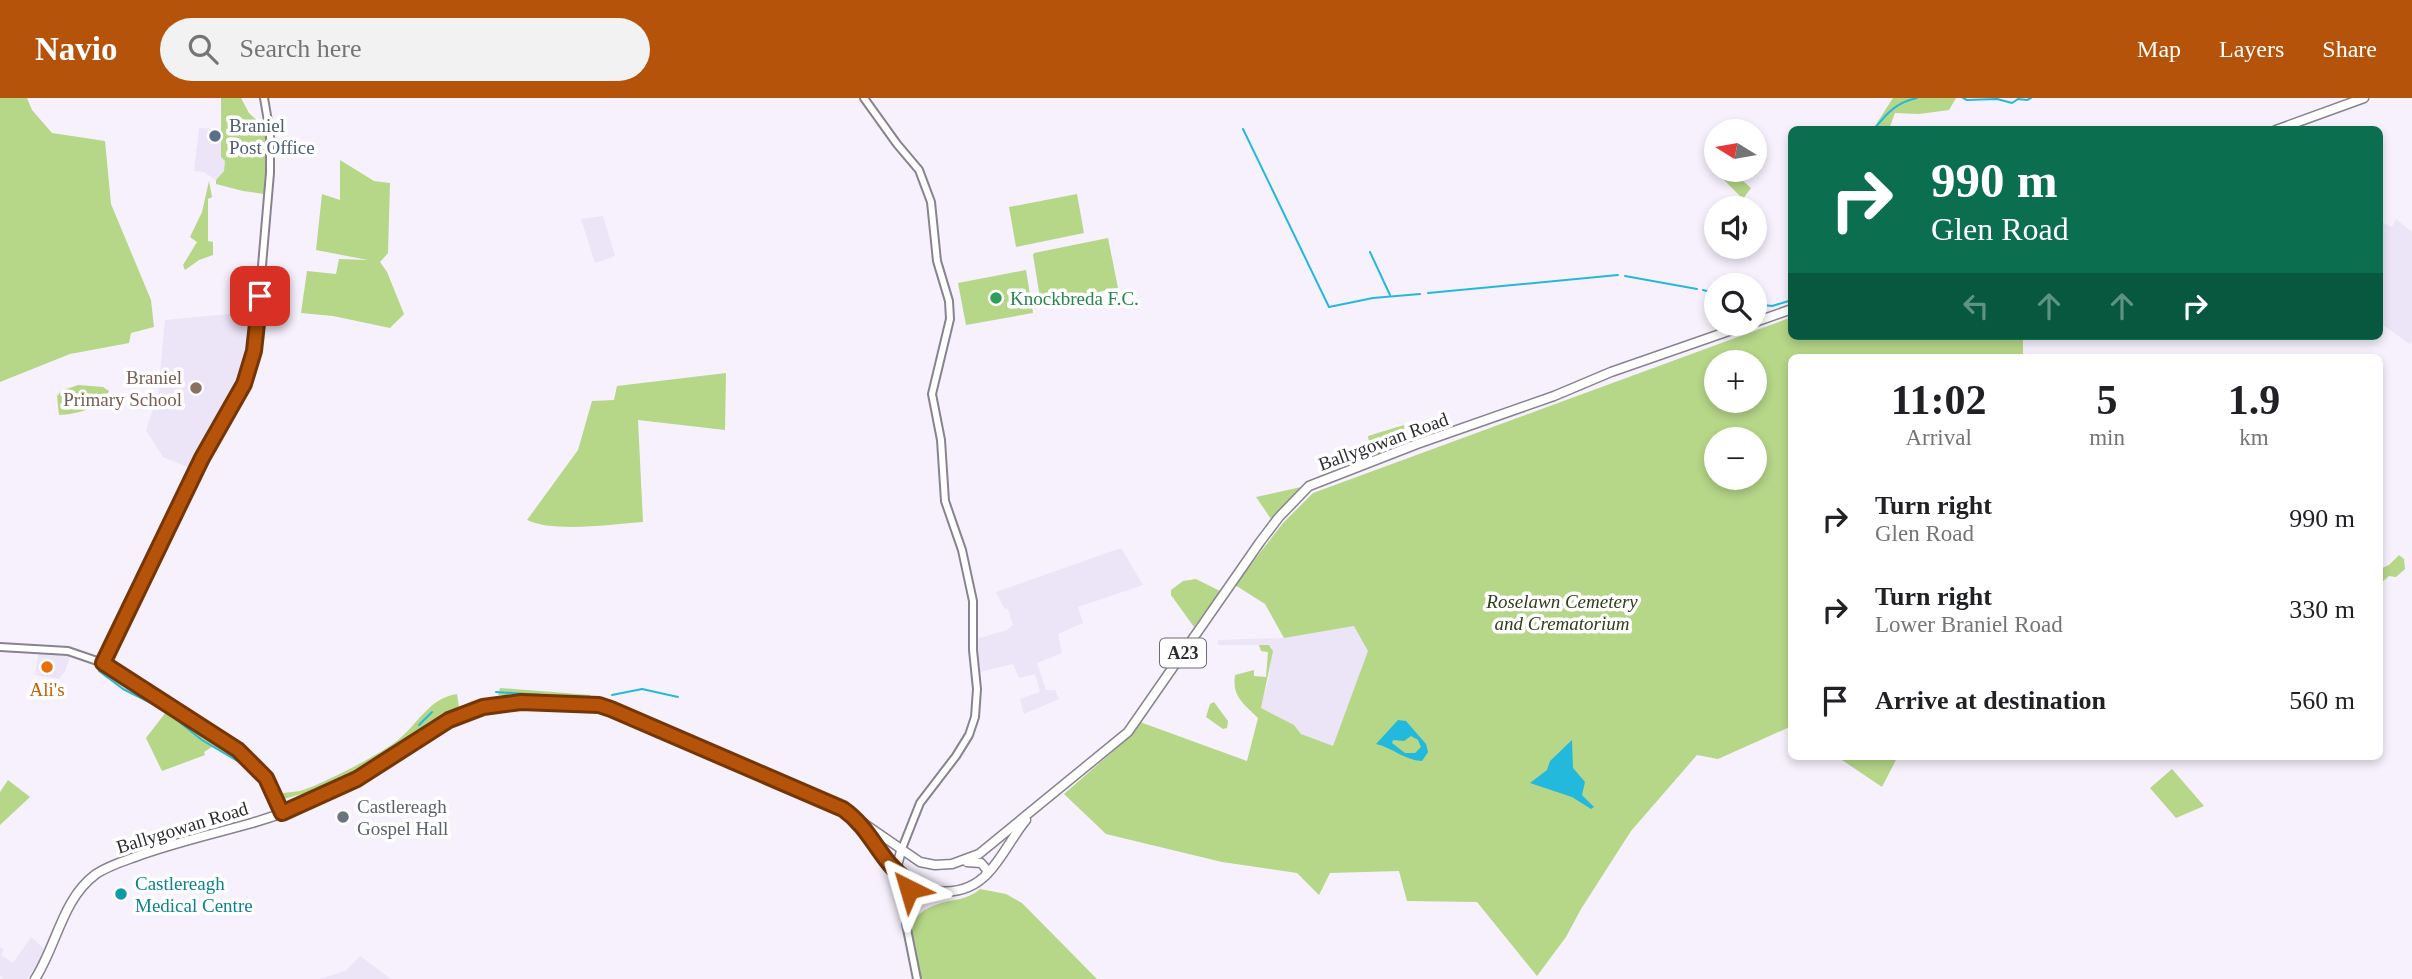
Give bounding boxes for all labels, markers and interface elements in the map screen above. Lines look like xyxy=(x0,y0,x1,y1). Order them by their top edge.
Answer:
search box xyxy=(160,18,650,81)
icon: search xyxy=(184,30,222,68)
text: Navio xyxy=(35,31,118,67)
text: Search here xyxy=(240,34,361,63)
text: Map xyxy=(2137,36,2181,62)
text: Layers xyxy=(2219,36,2284,62)
text: Share xyxy=(2322,36,2377,62)
place label: Braniel Post Office xyxy=(229,115,315,158)
north arrow xyxy=(1704,119,1768,182)
map controls xyxy=(1704,119,1767,490)
marker: Braniel Post Office xyxy=(207,128,223,144)
text: 990 m xyxy=(1931,153,2058,208)
icon: right xyxy=(1816,154,1907,245)
button: sound xyxy=(1704,196,1767,259)
text: Glen Road xyxy=(1931,211,2069,247)
pin xyxy=(230,266,290,326)
button: search xyxy=(1704,273,1767,336)
icon: arrive xyxy=(241,277,279,315)
icon: left xyxy=(1957,287,1995,325)
icon: ahead xyxy=(2030,287,2068,325)
icon: ahead xyxy=(2103,287,2141,325)
icon: right xyxy=(2176,287,2214,325)
place label: Knockbreda F.C. xyxy=(1010,288,1139,309)
marker: Knockbreda F.C. xyxy=(988,290,1004,306)
button: + xyxy=(1704,350,1767,413)
place label: Braniel Primary School xyxy=(63,367,182,410)
text: 11:02 xyxy=(1891,377,1986,423)
text: 5 xyxy=(2097,377,2118,423)
text: 1.9 xyxy=(2228,377,2280,423)
marker: Braniel Primary School xyxy=(188,380,204,396)
street label: Ballygowan Road xyxy=(1315,408,1451,475)
text: Arrival xyxy=(1905,425,1972,450)
text: min xyxy=(2089,425,2125,450)
text: km xyxy=(2239,425,2269,450)
button: − xyxy=(1704,427,1767,490)
text: Turn right xyxy=(1875,491,1992,520)
icon: right xyxy=(1816,500,1854,538)
text: 990 m xyxy=(2289,504,2355,533)
text: Glen Road xyxy=(1875,521,1974,546)
text: Turn right xyxy=(1875,582,1992,611)
park label: Roselawn Cemetery and Crematorium xyxy=(1485,591,1638,634)
icon: right xyxy=(1816,591,1854,629)
text: 330 m xyxy=(2289,595,2355,624)
text: Lower Braniel Road xyxy=(1875,612,2063,637)
road number: A23 xyxy=(1160,638,1206,668)
marker: Ali's xyxy=(39,659,55,675)
place label: Ali's xyxy=(29,679,65,700)
icon: arrive xyxy=(1816,682,1854,720)
text: Arrive at destination xyxy=(1875,686,2106,715)
text: 560 m xyxy=(2289,686,2355,715)
place label: Castlereagh Gospel Hall xyxy=(357,796,448,839)
street label: Ballygowan Road xyxy=(114,797,251,858)
marker: Castlereagh Gospel Hall xyxy=(335,809,351,825)
position arrow xyxy=(872,852,946,926)
place label: Castlereagh Medical Centre xyxy=(135,873,253,916)
marker: Castlereagh Medical Centre xyxy=(113,886,129,902)

